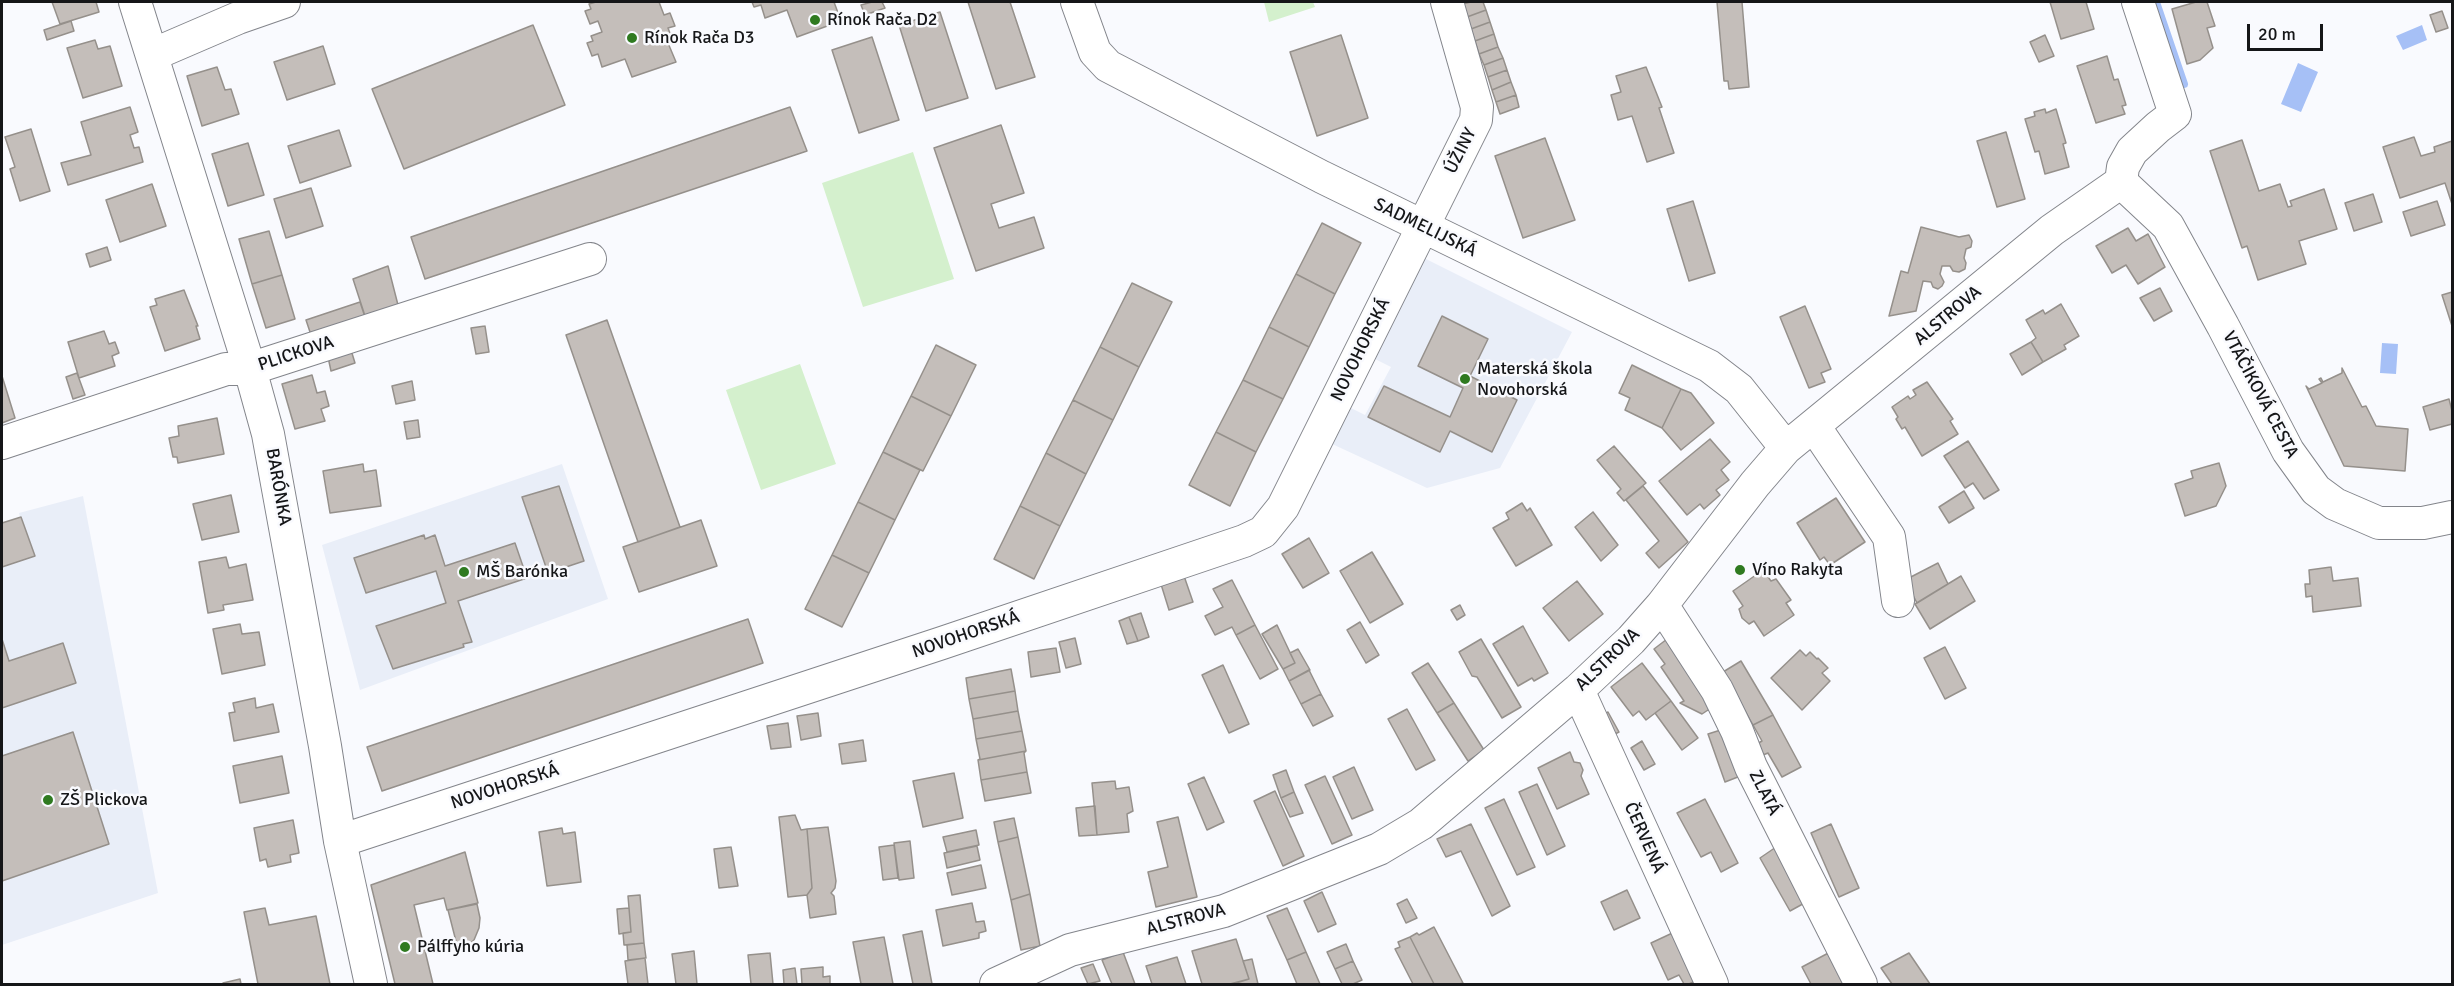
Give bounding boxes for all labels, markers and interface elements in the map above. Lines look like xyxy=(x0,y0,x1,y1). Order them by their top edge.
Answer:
place label: Rínok Rača D2 xyxy=(827,9,938,31)
scale bar xyxy=(2250,12,2326,50)
marker: Rínok Rača D2 xyxy=(808,13,822,27)
text: 20 m xyxy=(2258,23,2296,45)
place label: Rínok Rača D3 xyxy=(644,27,755,49)
marker: Rínok Rača D3 xyxy=(625,31,639,45)
street label: ÚŽINY xyxy=(1440,125,1482,177)
street label: SADMELIJSKÁ xyxy=(1370,194,1480,262)
street label: ALSTROVA xyxy=(1910,282,1986,350)
street label: NOVOHORSKÁ xyxy=(1327,295,1395,405)
street label: VTÁČIKOVÁ CESTA xyxy=(2217,328,2303,462)
street label: PLICKOVA xyxy=(255,332,337,376)
place label: Materská škola Novohorská xyxy=(1477,358,1593,400)
marker: Materská škola Novohorská xyxy=(1458,372,1472,386)
street label: BARÓNKA xyxy=(261,447,295,527)
place label: Víno Rakyta xyxy=(1752,559,1843,581)
place label: MŠ Barónka xyxy=(476,561,568,583)
marker: Víno Rakyta xyxy=(1733,563,1747,577)
marker: MŠ Barónka xyxy=(457,565,471,579)
street label: NOVOHORSKÁ xyxy=(909,607,1023,663)
street label: ALSTROVA xyxy=(1571,624,1645,696)
street label: NOVOHORSKÁ xyxy=(448,759,562,815)
street label: ZLATÁ xyxy=(1743,767,1785,819)
place label: ZŠ Plickova xyxy=(60,789,148,811)
marker: ZŠ Plickova xyxy=(41,793,55,807)
street label: ČERVENÁ xyxy=(1619,799,1669,877)
street label: ALSTROVA xyxy=(1144,899,1228,941)
place label: Pálffyho kúria xyxy=(417,936,524,958)
marker: Pálffyho kúria xyxy=(398,940,412,954)

